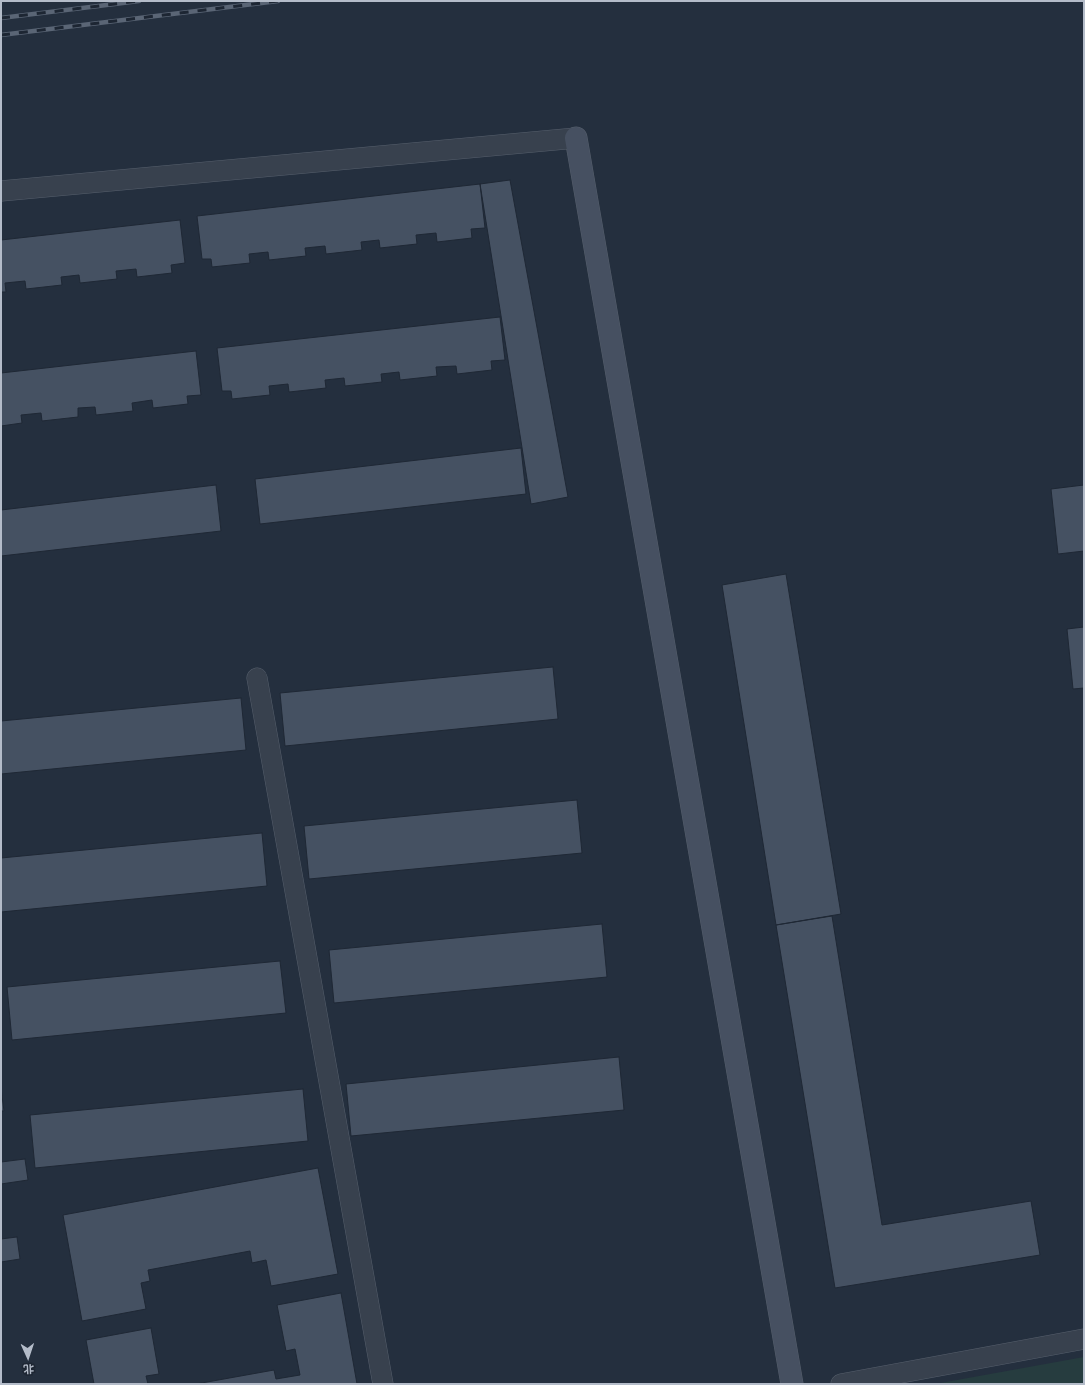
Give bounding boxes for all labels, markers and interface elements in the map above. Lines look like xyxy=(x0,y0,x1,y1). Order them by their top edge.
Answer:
north arrow xyxy=(8,1337,48,1377)
text: 北 xyxy=(23,1362,34,1376)

